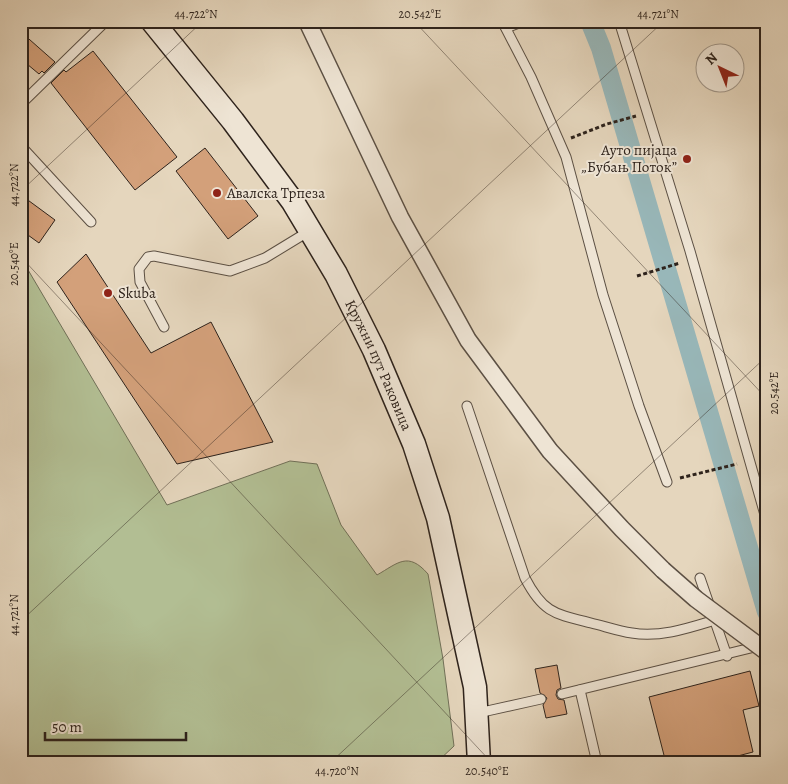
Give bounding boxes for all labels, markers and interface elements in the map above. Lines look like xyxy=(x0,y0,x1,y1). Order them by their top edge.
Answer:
text: 44.722°N xyxy=(174,6,218,22)
text: 20.542°E xyxy=(399,6,441,22)
text: 44.721°N xyxy=(637,6,679,22)
north arrow xyxy=(696,42,746,92)
text: N xyxy=(701,48,722,69)
place label: Ауто пијаца „Бубањ Поток” xyxy=(581,140,677,177)
marker: Ауто пијаца „Бубањ Поток” xyxy=(681,153,693,165)
text: 44.722°N xyxy=(6,163,22,207)
place label: Авалска Трпеза xyxy=(226,183,325,203)
marker: Авалска Трпеза xyxy=(211,187,223,199)
text: 20.540°E xyxy=(6,242,22,286)
place label: Skuba xyxy=(118,283,156,303)
marker: Skuba xyxy=(102,287,114,299)
street label: Кружни пут Раковица xyxy=(340,296,417,434)
text: 20.542°E xyxy=(766,372,782,414)
text: 44.721°N xyxy=(6,594,22,636)
scale bar xyxy=(45,709,186,741)
text: 50 m xyxy=(52,717,82,737)
text: 44.720°N xyxy=(315,763,359,779)
text: 20.540°E xyxy=(465,763,509,779)

